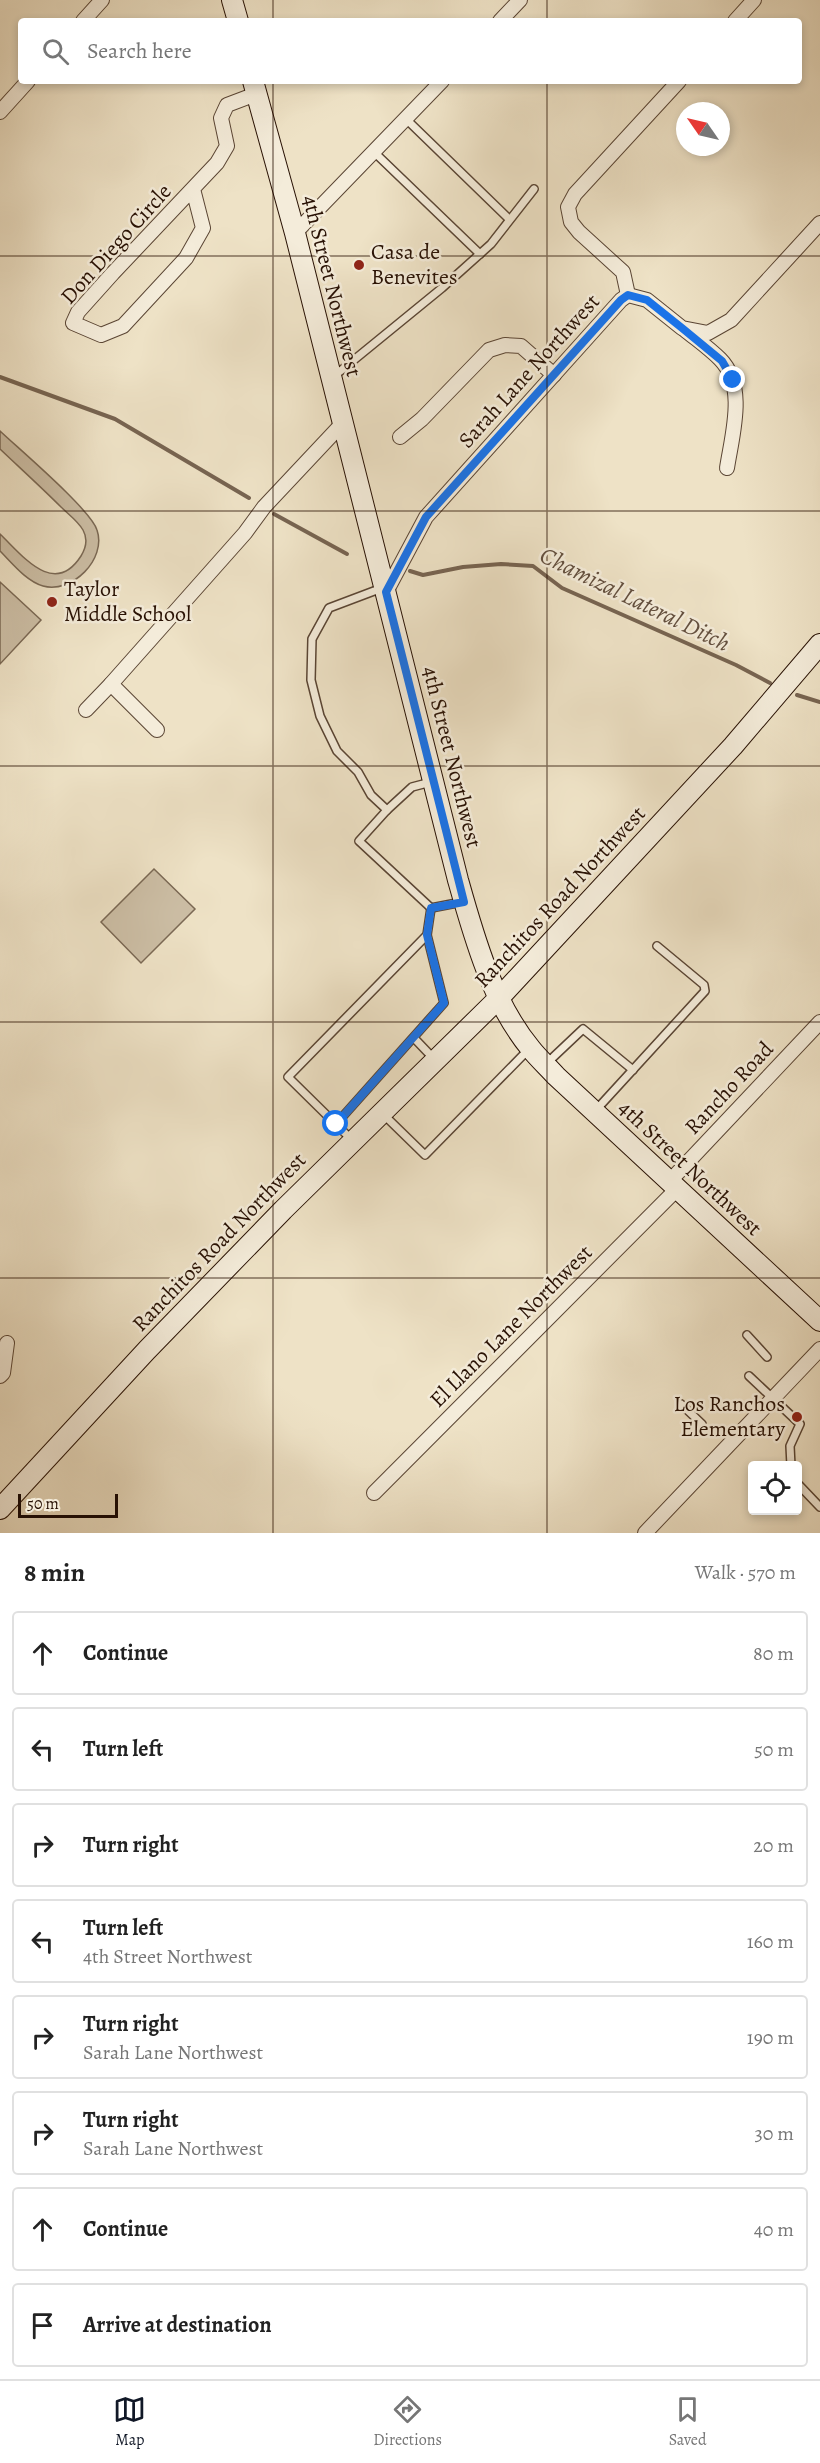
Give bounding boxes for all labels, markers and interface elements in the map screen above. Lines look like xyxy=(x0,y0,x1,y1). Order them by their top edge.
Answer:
search box xyxy=(18,18,802,84)
icon: search xyxy=(39,35,72,68)
text: Search here xyxy=(87,36,192,66)
north arrow xyxy=(676,102,730,156)
street label: Don Diego Circle xyxy=(54,177,178,311)
street label: 4th Street Northwest xyxy=(295,192,369,380)
place label: Casa de Benevites xyxy=(371,237,458,292)
marker: Casa de Benevites xyxy=(352,258,366,272)
street label: Sarah Lane Northwest xyxy=(452,287,606,455)
route end xyxy=(719,366,745,392)
water label: Chamizal Lateral Ditch xyxy=(534,539,736,659)
place label: Taylor Middle School xyxy=(64,574,191,629)
marker: Taylor Middle School xyxy=(45,595,59,609)
street label: 4th Street Northwest xyxy=(415,663,489,851)
street label: Ranchitos Road Northwest xyxy=(468,800,652,994)
street label: Rancho Road xyxy=(678,1035,780,1141)
street label: 4th Street Northwest xyxy=(612,1094,768,1242)
route start xyxy=(322,1110,348,1136)
street label: Ranchitos Road Northwest xyxy=(125,1146,313,1338)
street label: El Llano Lane Northwest xyxy=(423,1238,599,1414)
place label: Los Ranchos Elementary xyxy=(674,1389,785,1444)
marker: Los Ranchos Elementary xyxy=(790,1410,804,1424)
map controls xyxy=(748,1461,802,1515)
button: locate xyxy=(748,1461,802,1515)
scale bar xyxy=(18,1491,118,1518)
text: 50 m xyxy=(27,1493,59,1515)
text: 8 min xyxy=(24,1555,85,1590)
text: Walk · 570 m xyxy=(695,1559,796,1586)
icon: ahead xyxy=(26,1637,59,1670)
text: Continue xyxy=(83,1638,168,1668)
text: 80 m xyxy=(753,1640,794,1667)
icon: left xyxy=(26,1733,59,1766)
text: Turn left xyxy=(83,1734,163,1764)
text: 50 m xyxy=(754,1736,794,1763)
icon: right xyxy=(26,1829,59,1862)
text: Turn right xyxy=(83,1830,179,1860)
text: 20 m xyxy=(753,1832,794,1859)
text: Turn left xyxy=(83,1913,163,1943)
icon: left xyxy=(26,1925,59,1958)
text: 160 m xyxy=(747,1928,794,1955)
text: 4th Street Northwest xyxy=(83,1943,252,1970)
text: Turn right xyxy=(83,2009,179,2039)
icon: right xyxy=(26,2021,59,2054)
text: 190 m xyxy=(747,2024,794,2051)
text: Sarah Lane Northwest xyxy=(83,2039,263,2066)
text: Turn right xyxy=(83,2105,179,2135)
icon: right xyxy=(26,2117,59,2150)
text: 30 m xyxy=(754,2120,794,2147)
text: Sarah Lane Northwest xyxy=(83,2135,263,2162)
icon: ahead xyxy=(26,2213,59,2246)
text: Continue xyxy=(83,2214,168,2244)
text: 40 m xyxy=(754,2216,794,2243)
icon: arrive xyxy=(26,2309,59,2342)
text: Arrive at destination xyxy=(83,2310,272,2340)
tab: Map xyxy=(113,2393,146,2451)
tab: Directions xyxy=(373,2393,442,2451)
tab: Saved xyxy=(669,2393,707,2451)

